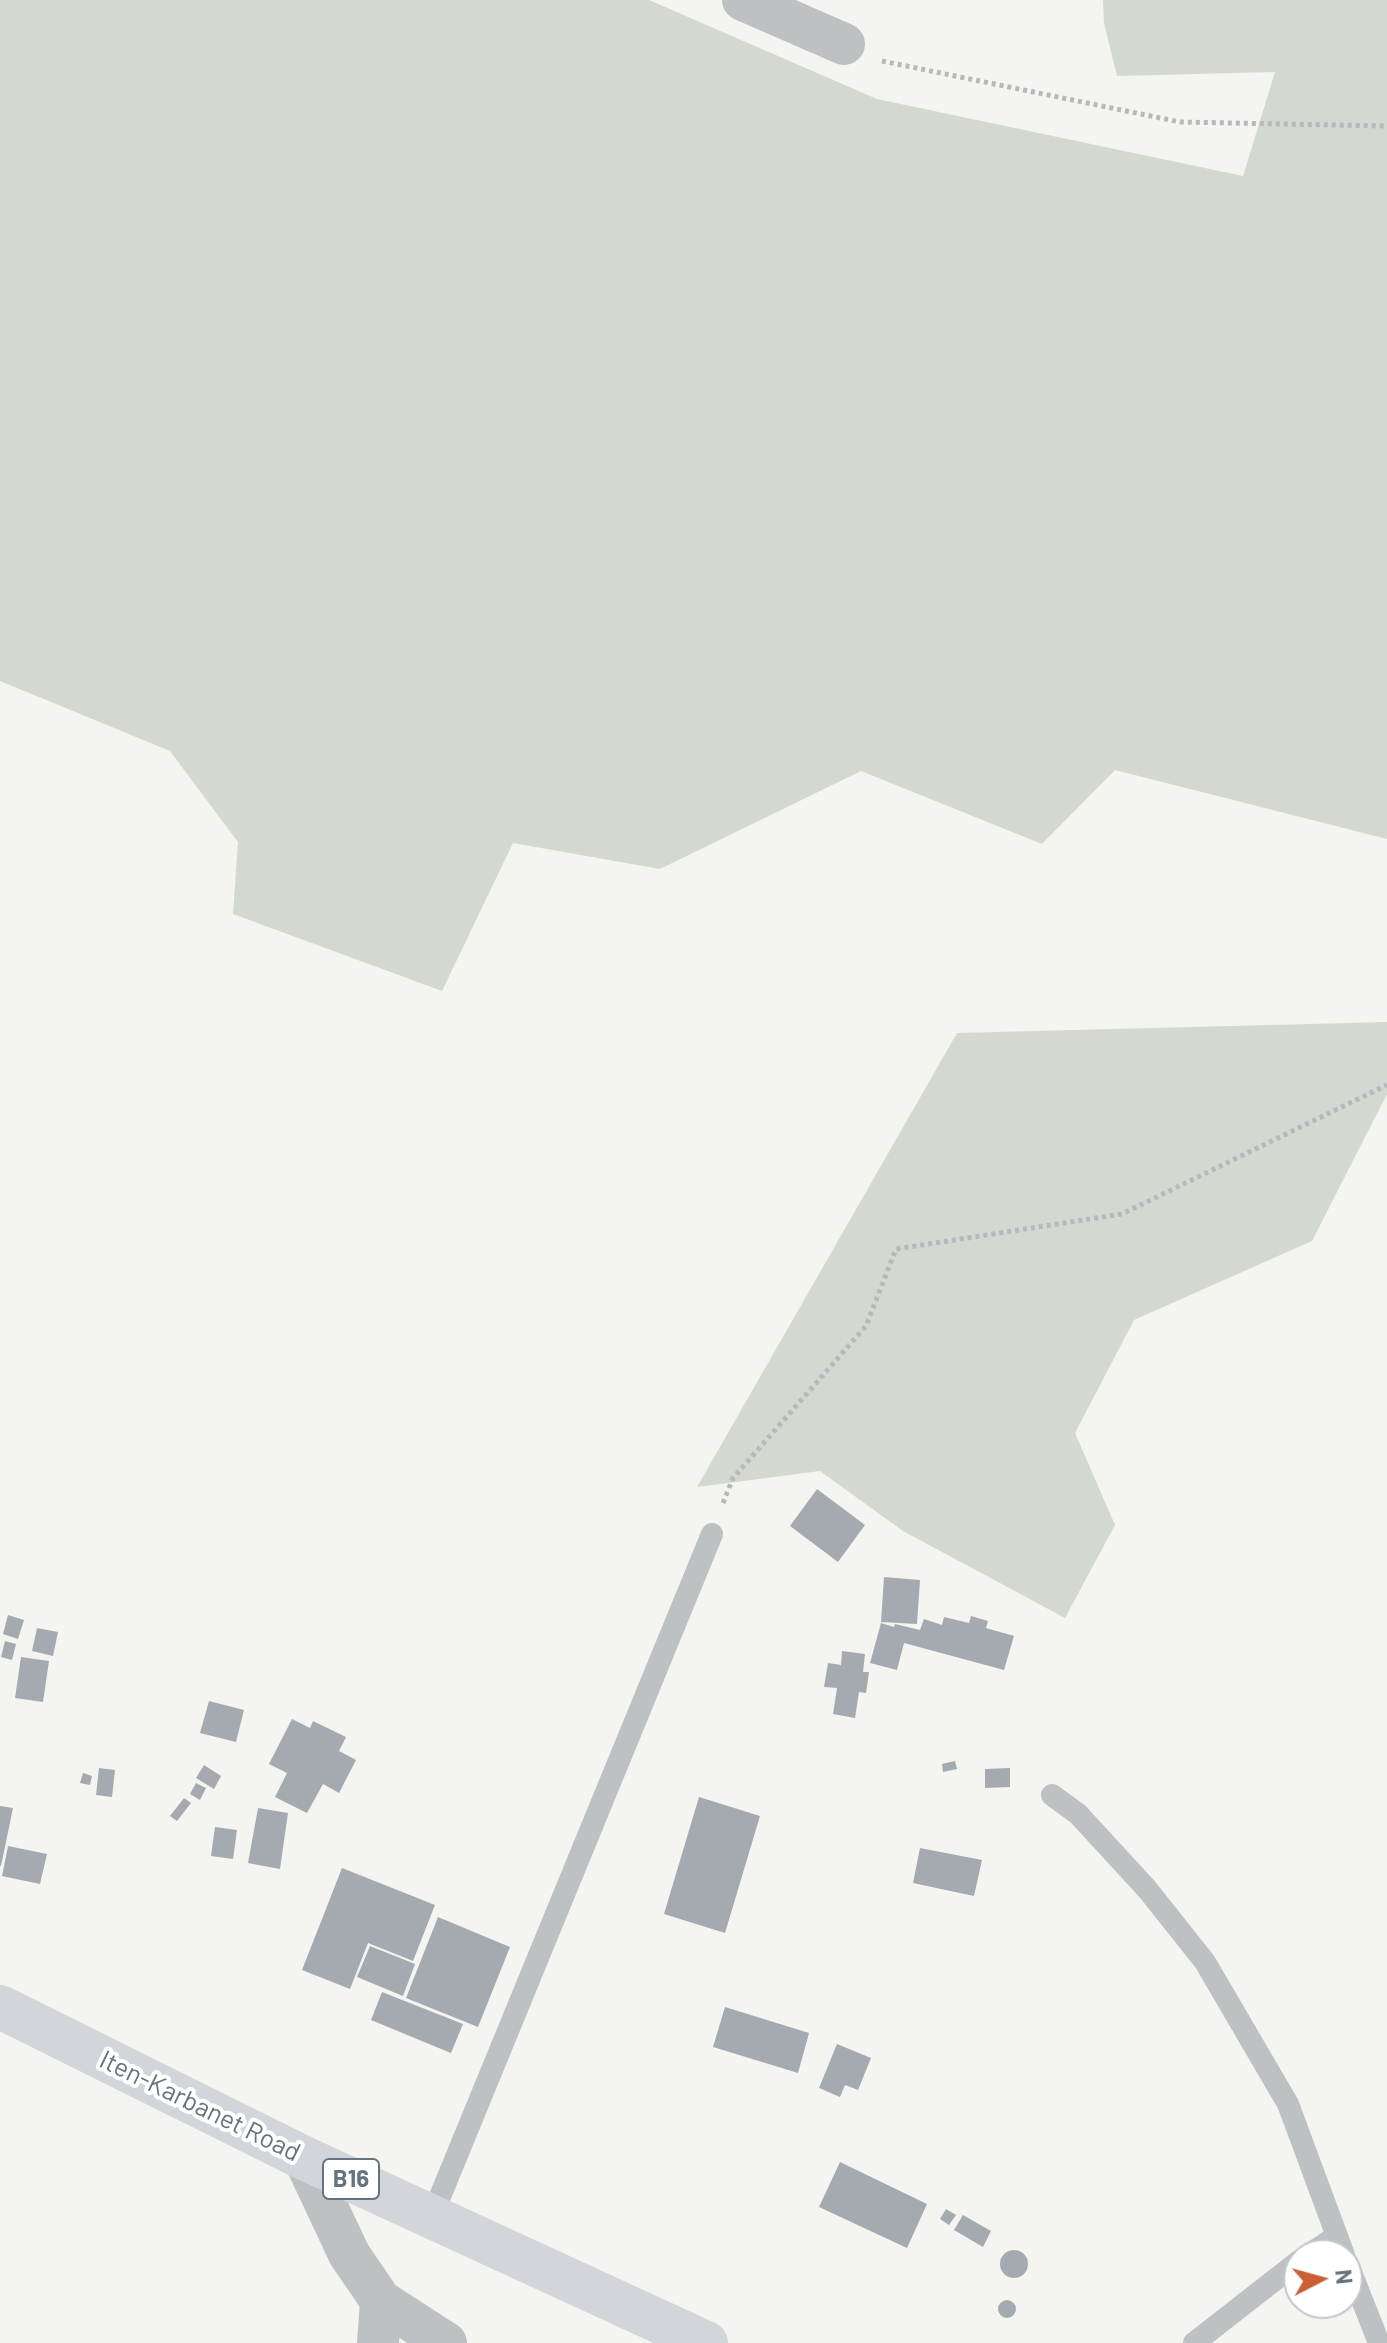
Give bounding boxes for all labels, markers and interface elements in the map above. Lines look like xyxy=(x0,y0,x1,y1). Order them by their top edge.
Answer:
street label: Iten-Karbanet Road xyxy=(95,2044,305,2168)
road number: B16 xyxy=(323,2159,379,2199)
north arrow xyxy=(1283,2239,1363,2319)
text: N xyxy=(1331,2268,1359,2285)

